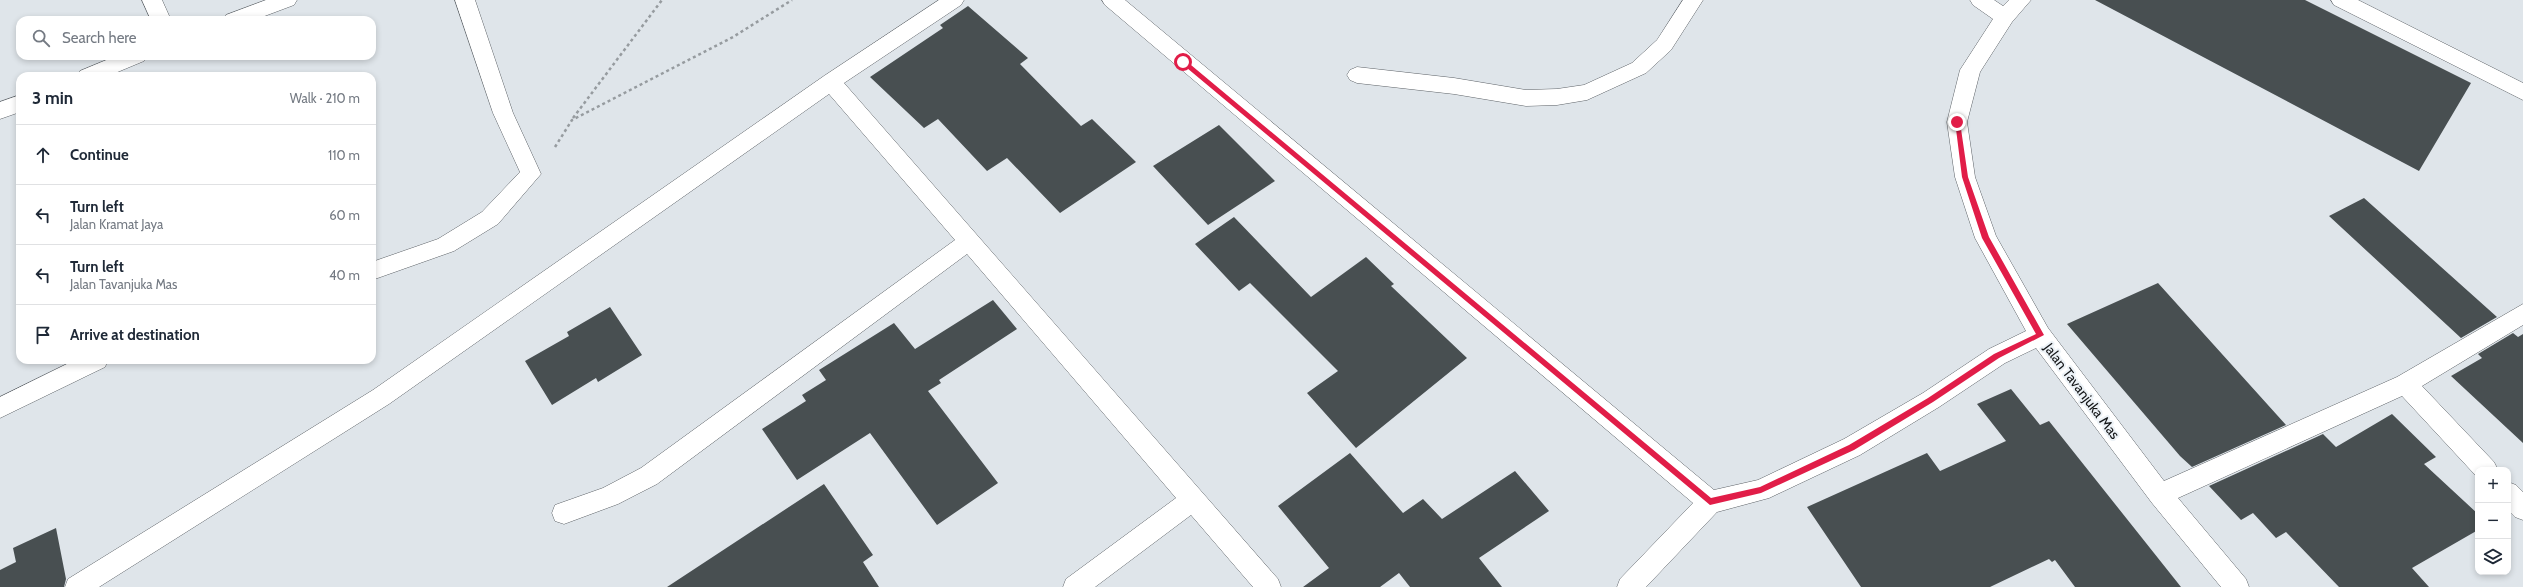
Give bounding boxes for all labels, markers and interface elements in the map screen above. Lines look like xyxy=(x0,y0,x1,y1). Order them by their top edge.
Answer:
search box xyxy=(16,16,376,60)
icon: search xyxy=(30,27,52,49)
text: Search here xyxy=(62,29,137,47)
route start xyxy=(1174,53,1192,71)
text: 3 min xyxy=(32,88,73,108)
text: Walk · 210 m xyxy=(290,90,360,106)
route end xyxy=(1948,113,1966,131)
icon: ahead xyxy=(32,144,54,166)
text: Continue xyxy=(70,146,129,164)
text: 110 m xyxy=(328,147,360,163)
text: Turn left xyxy=(70,198,124,216)
icon: left xyxy=(32,204,54,226)
text: 60 m xyxy=(329,207,360,223)
text: Jalan Kramat Jaya xyxy=(70,216,163,232)
text: Turn left xyxy=(70,258,124,276)
icon: left xyxy=(32,264,54,286)
text: 40 m xyxy=(329,267,360,283)
text: Jalan Tavanjuka Mas xyxy=(70,276,177,292)
icon: arrive xyxy=(32,324,54,346)
text: Arrive at destination xyxy=(70,326,200,344)
street label: Jalan Tavanjuka Mas xyxy=(2039,339,2124,443)
map controls xyxy=(2475,467,2511,575)
button: + xyxy=(2475,467,2511,503)
button: − xyxy=(2475,503,2511,539)
button: layers xyxy=(2475,539,2511,575)

